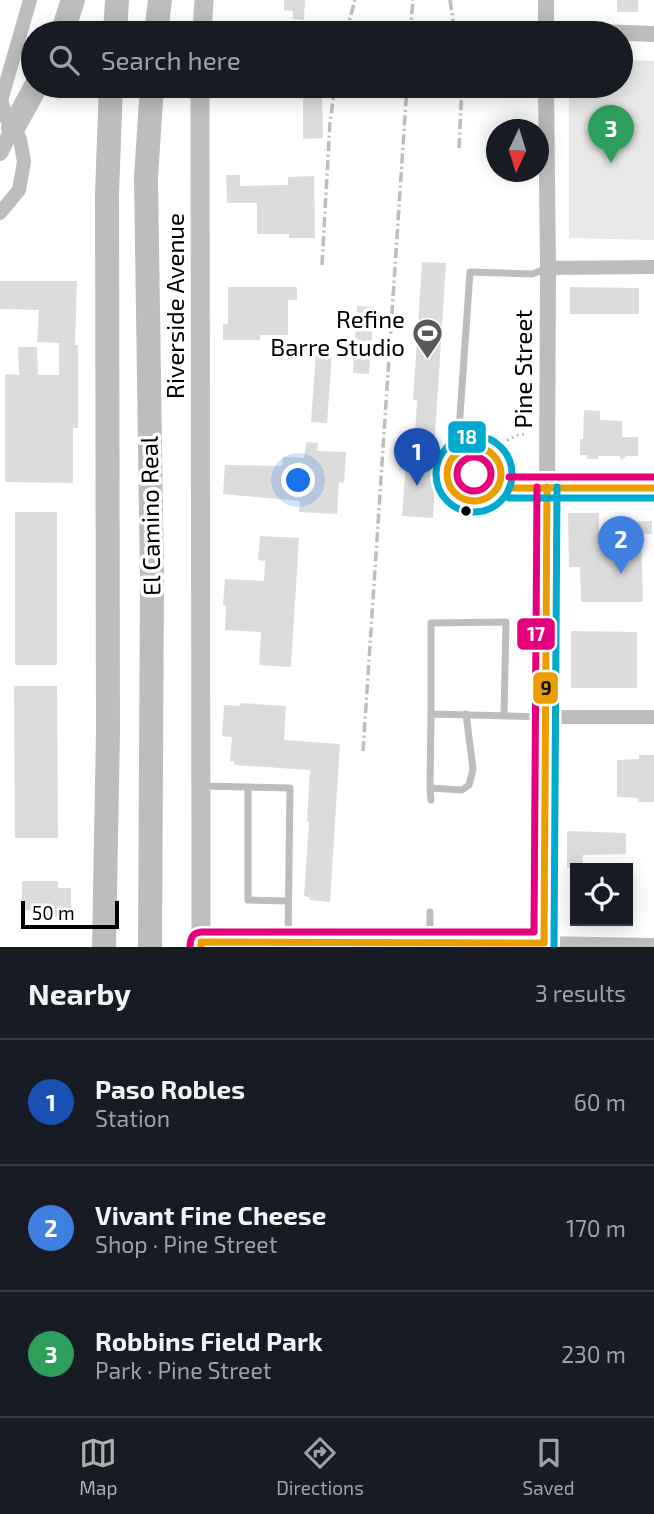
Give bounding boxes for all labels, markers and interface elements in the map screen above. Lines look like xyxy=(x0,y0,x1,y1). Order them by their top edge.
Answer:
search box xyxy=(21,21,633,98)
icon: search xyxy=(45,41,83,79)
text: Search here xyxy=(101,44,241,75)
pin: 3 xyxy=(588,105,634,163)
north arrow xyxy=(486,119,549,182)
street label: Riverside Avenue xyxy=(160,213,189,399)
place label: Refine Barre Studio xyxy=(270,304,405,361)
street label: Pine Street xyxy=(508,310,537,429)
sports icon: Refine Barre Studio xyxy=(411,317,445,361)
line badge: 18 xyxy=(447,420,487,454)
text: 18 xyxy=(457,425,477,448)
pin: 1 xyxy=(394,428,440,486)
street label: El Camino Real xyxy=(134,436,165,596)
your location xyxy=(281,463,315,497)
unlabelled marker xyxy=(459,504,473,518)
pin: 2 xyxy=(598,516,644,574)
line badge: 17 xyxy=(516,617,556,651)
text: 17 xyxy=(527,622,545,645)
line badge: 9 xyxy=(532,671,559,705)
text: 9 xyxy=(540,676,552,699)
map controls xyxy=(570,863,633,926)
button: locate xyxy=(570,863,633,926)
scale bar xyxy=(21,898,119,930)
text: 50 m xyxy=(32,901,75,924)
text: Nearby xyxy=(28,975,131,1011)
text: 3 results xyxy=(535,979,626,1007)
text: Paso Robles xyxy=(95,1073,245,1104)
text: 1 xyxy=(46,1088,56,1116)
text: 60 m xyxy=(574,1088,626,1116)
text: Station xyxy=(95,1104,170,1132)
text: Vivant Fine Cheese xyxy=(95,1199,326,1230)
text: 2 xyxy=(44,1214,58,1242)
text: 170 m xyxy=(566,1214,626,1242)
text: Shop · Pine Street xyxy=(95,1230,277,1258)
text: Robbins Field Park xyxy=(95,1325,323,1356)
text: 3 xyxy=(44,1340,58,1368)
text: 230 m xyxy=(561,1340,626,1368)
text: Park · Pine Street xyxy=(95,1356,272,1384)
tab: Map xyxy=(79,1434,117,1499)
tab: Directions xyxy=(276,1434,364,1499)
tab: Saved xyxy=(522,1434,575,1499)

